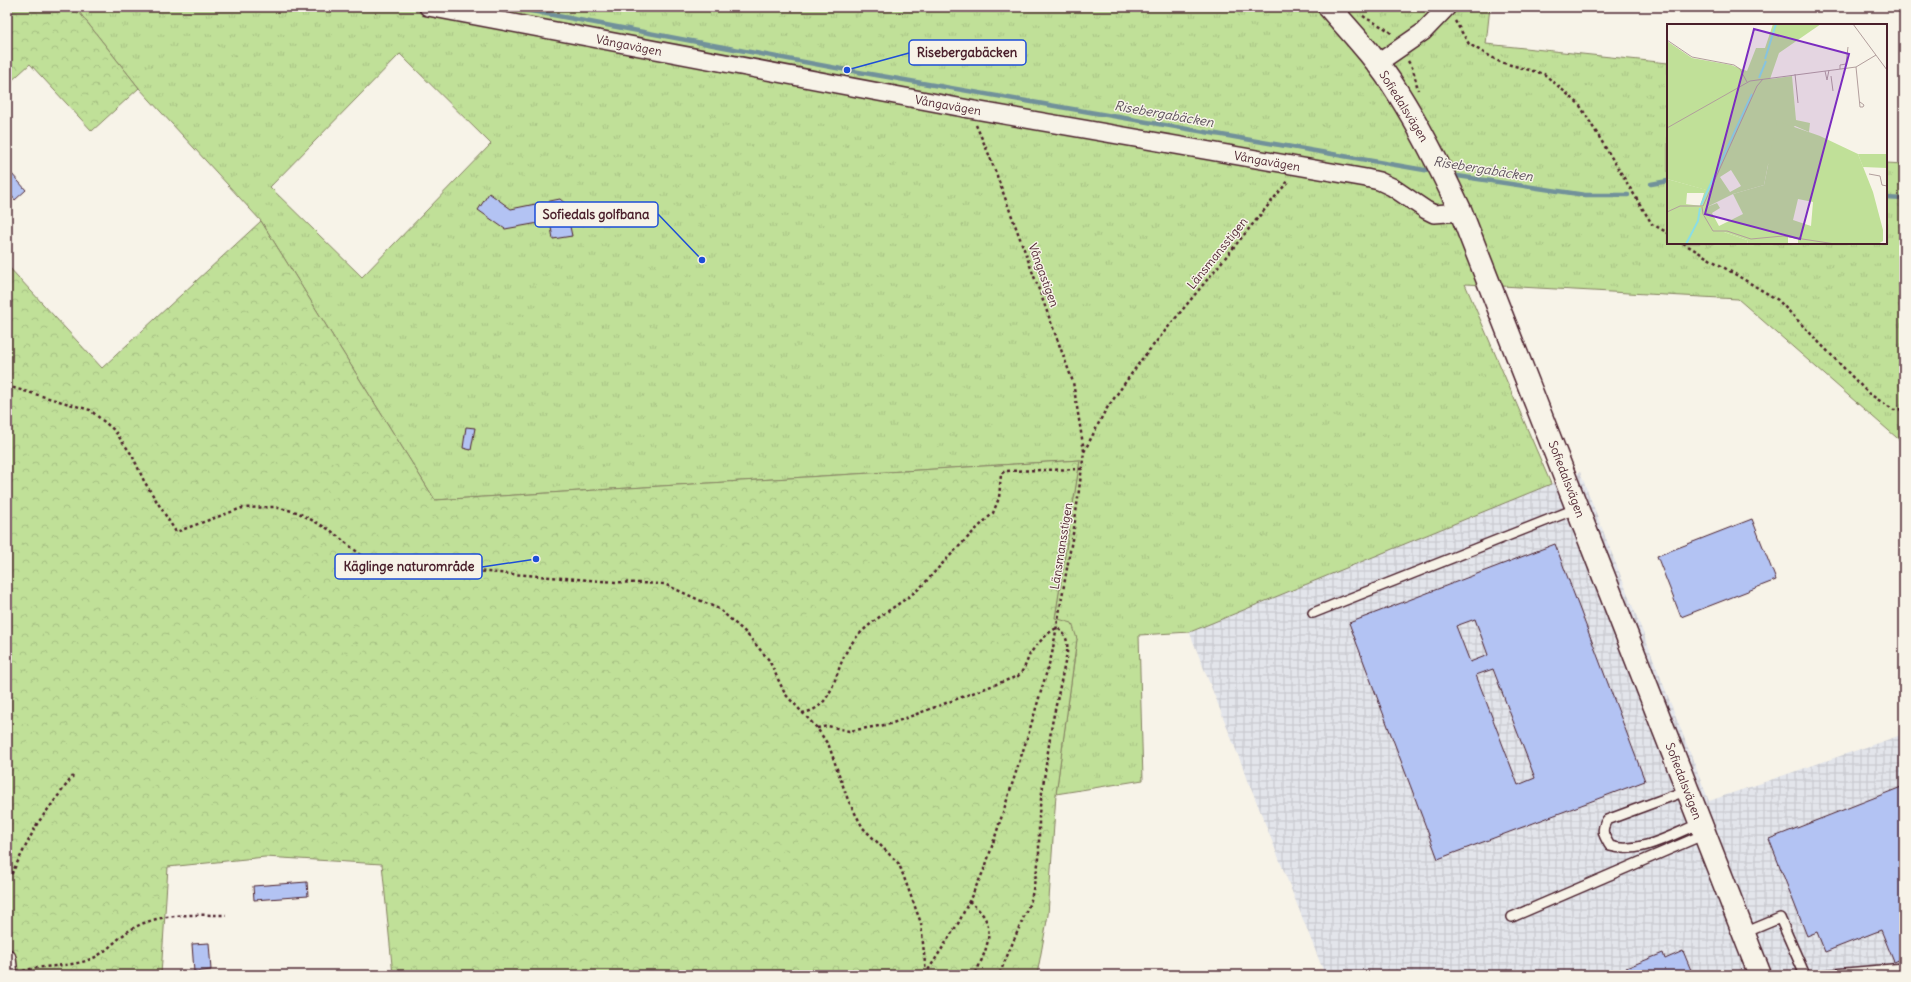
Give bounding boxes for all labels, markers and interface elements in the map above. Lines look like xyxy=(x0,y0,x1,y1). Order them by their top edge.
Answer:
inset map xyxy=(1667,24,1887,244)
street label: Vångavägen xyxy=(595,31,663,59)
callout: Risebergabäcken xyxy=(909,40,1026,65)
text: Risebergabäcken xyxy=(917,44,1018,61)
street label: Sofiedalsvägen xyxy=(1376,68,1432,144)
street label: Vångavägen xyxy=(914,92,982,118)
water label: Risebergabäcken xyxy=(1113,97,1215,131)
street label: Vångavägen xyxy=(1233,148,1301,174)
water label: Risebergabäcken xyxy=(1432,153,1534,185)
callout: Sofiedals golfbana xyxy=(535,202,658,227)
text: Sofiedals golfbana xyxy=(543,206,650,223)
street label: Länsmansstigen xyxy=(1184,214,1250,292)
street label: Vångastigen xyxy=(1026,241,1062,309)
street label: Sofiedalsvägen xyxy=(1545,438,1589,520)
street label: Länsmansstigen xyxy=(1047,501,1075,591)
callout: Käglinge naturområde xyxy=(335,554,482,579)
text: Käglinge naturområde xyxy=(343,558,475,575)
street label: Sofiedalsvägen xyxy=(1662,740,1706,822)

